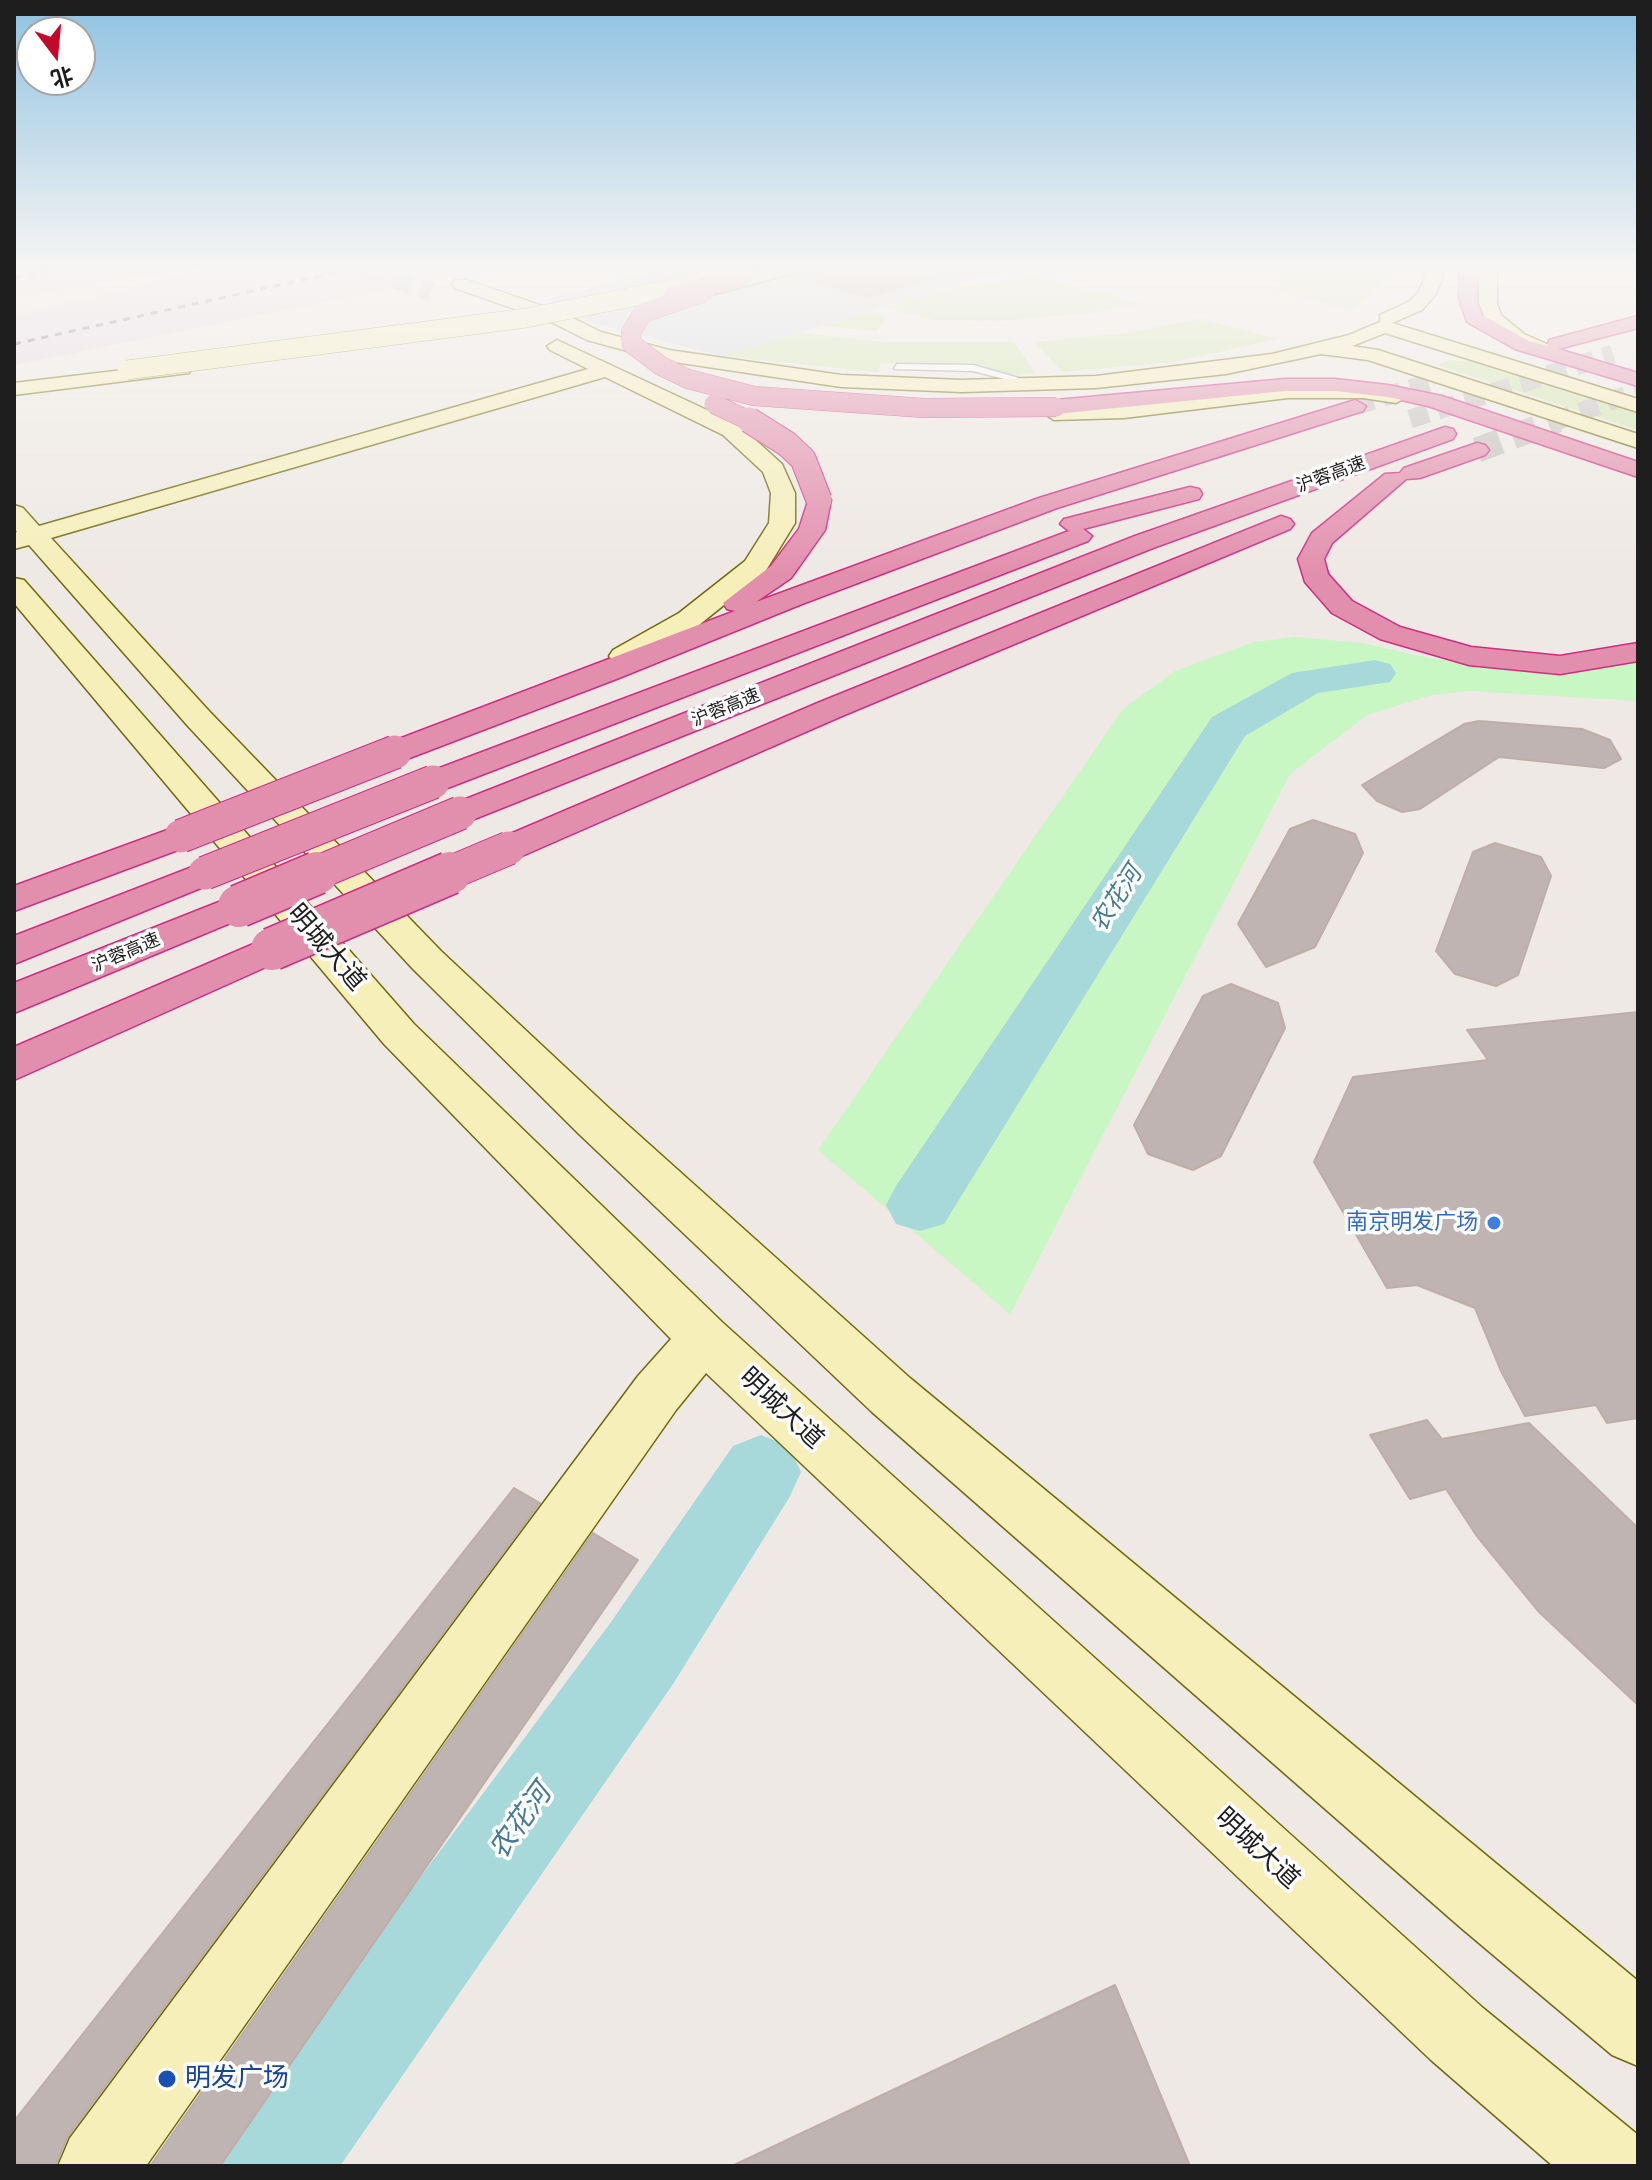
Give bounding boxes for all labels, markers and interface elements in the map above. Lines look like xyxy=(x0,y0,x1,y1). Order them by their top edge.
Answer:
north arrow xyxy=(16,16,96,96)
text: 北 xyxy=(47,60,77,95)
street label: 沪蓉高速 xyxy=(1293,453,1369,497)
street label: 沪蓉高速 xyxy=(689,685,763,731)
water label: 农花河 xyxy=(1085,861,1149,937)
street label: 明城大道 xyxy=(280,899,372,997)
street label: 沪蓉高速 xyxy=(89,929,163,977)
place label: 南京明发广场 xyxy=(1346,1210,1478,1236)
marker: 南京明发广场 xyxy=(1485,1214,1503,1232)
street label: 明城大道 xyxy=(732,1362,830,1456)
water label: 农花河 xyxy=(483,1778,559,1866)
street label: 明城大道 xyxy=(1208,1802,1306,1896)
place label: 明发广场 xyxy=(185,2063,289,2095)
marker: 明发广场 xyxy=(156,2068,178,2090)

